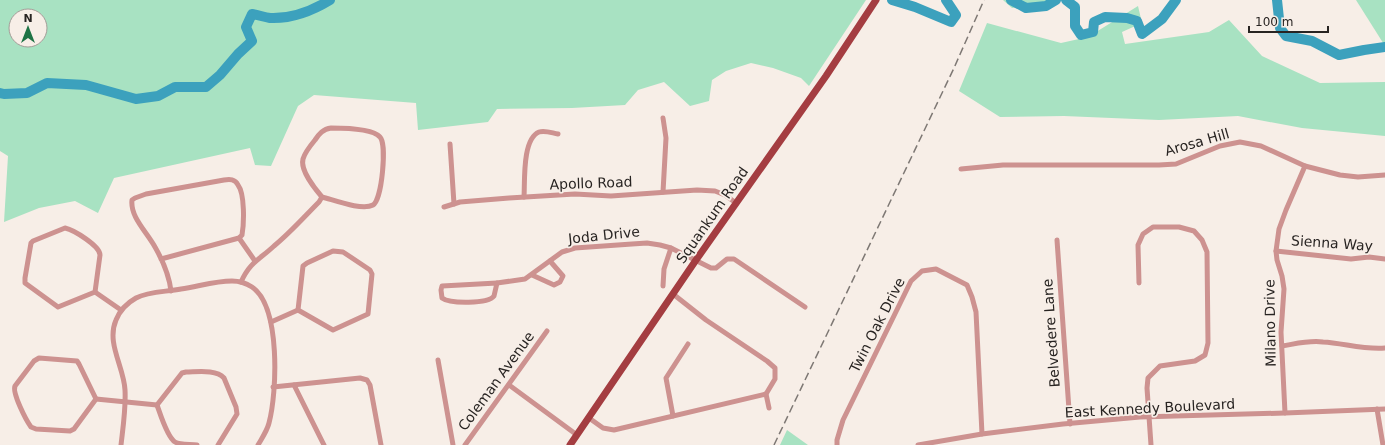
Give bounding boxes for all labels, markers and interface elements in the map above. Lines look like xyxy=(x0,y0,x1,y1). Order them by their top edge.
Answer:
north arrow xyxy=(8,8,48,48)
scale bar xyxy=(1249,8,1328,34)
text: N xyxy=(23,12,33,25)
text: 100 m xyxy=(1255,15,1293,29)
street label: Arosa Hill xyxy=(1163,125,1231,159)
street label: Squankum Road xyxy=(673,164,751,266)
street label: Apollo Road xyxy=(549,174,633,192)
street label: Joda Drive xyxy=(566,223,641,247)
street label: Sienna Way xyxy=(1291,232,1373,254)
street label: Twin Oak Drive xyxy=(846,275,908,376)
street label: Belvedere Lane xyxy=(1039,278,1063,388)
street label: Milano Drive xyxy=(1261,279,1279,367)
street label: Coleman Avenue xyxy=(455,328,537,434)
street label: East Kennedy Boulevard xyxy=(1064,396,1236,420)

